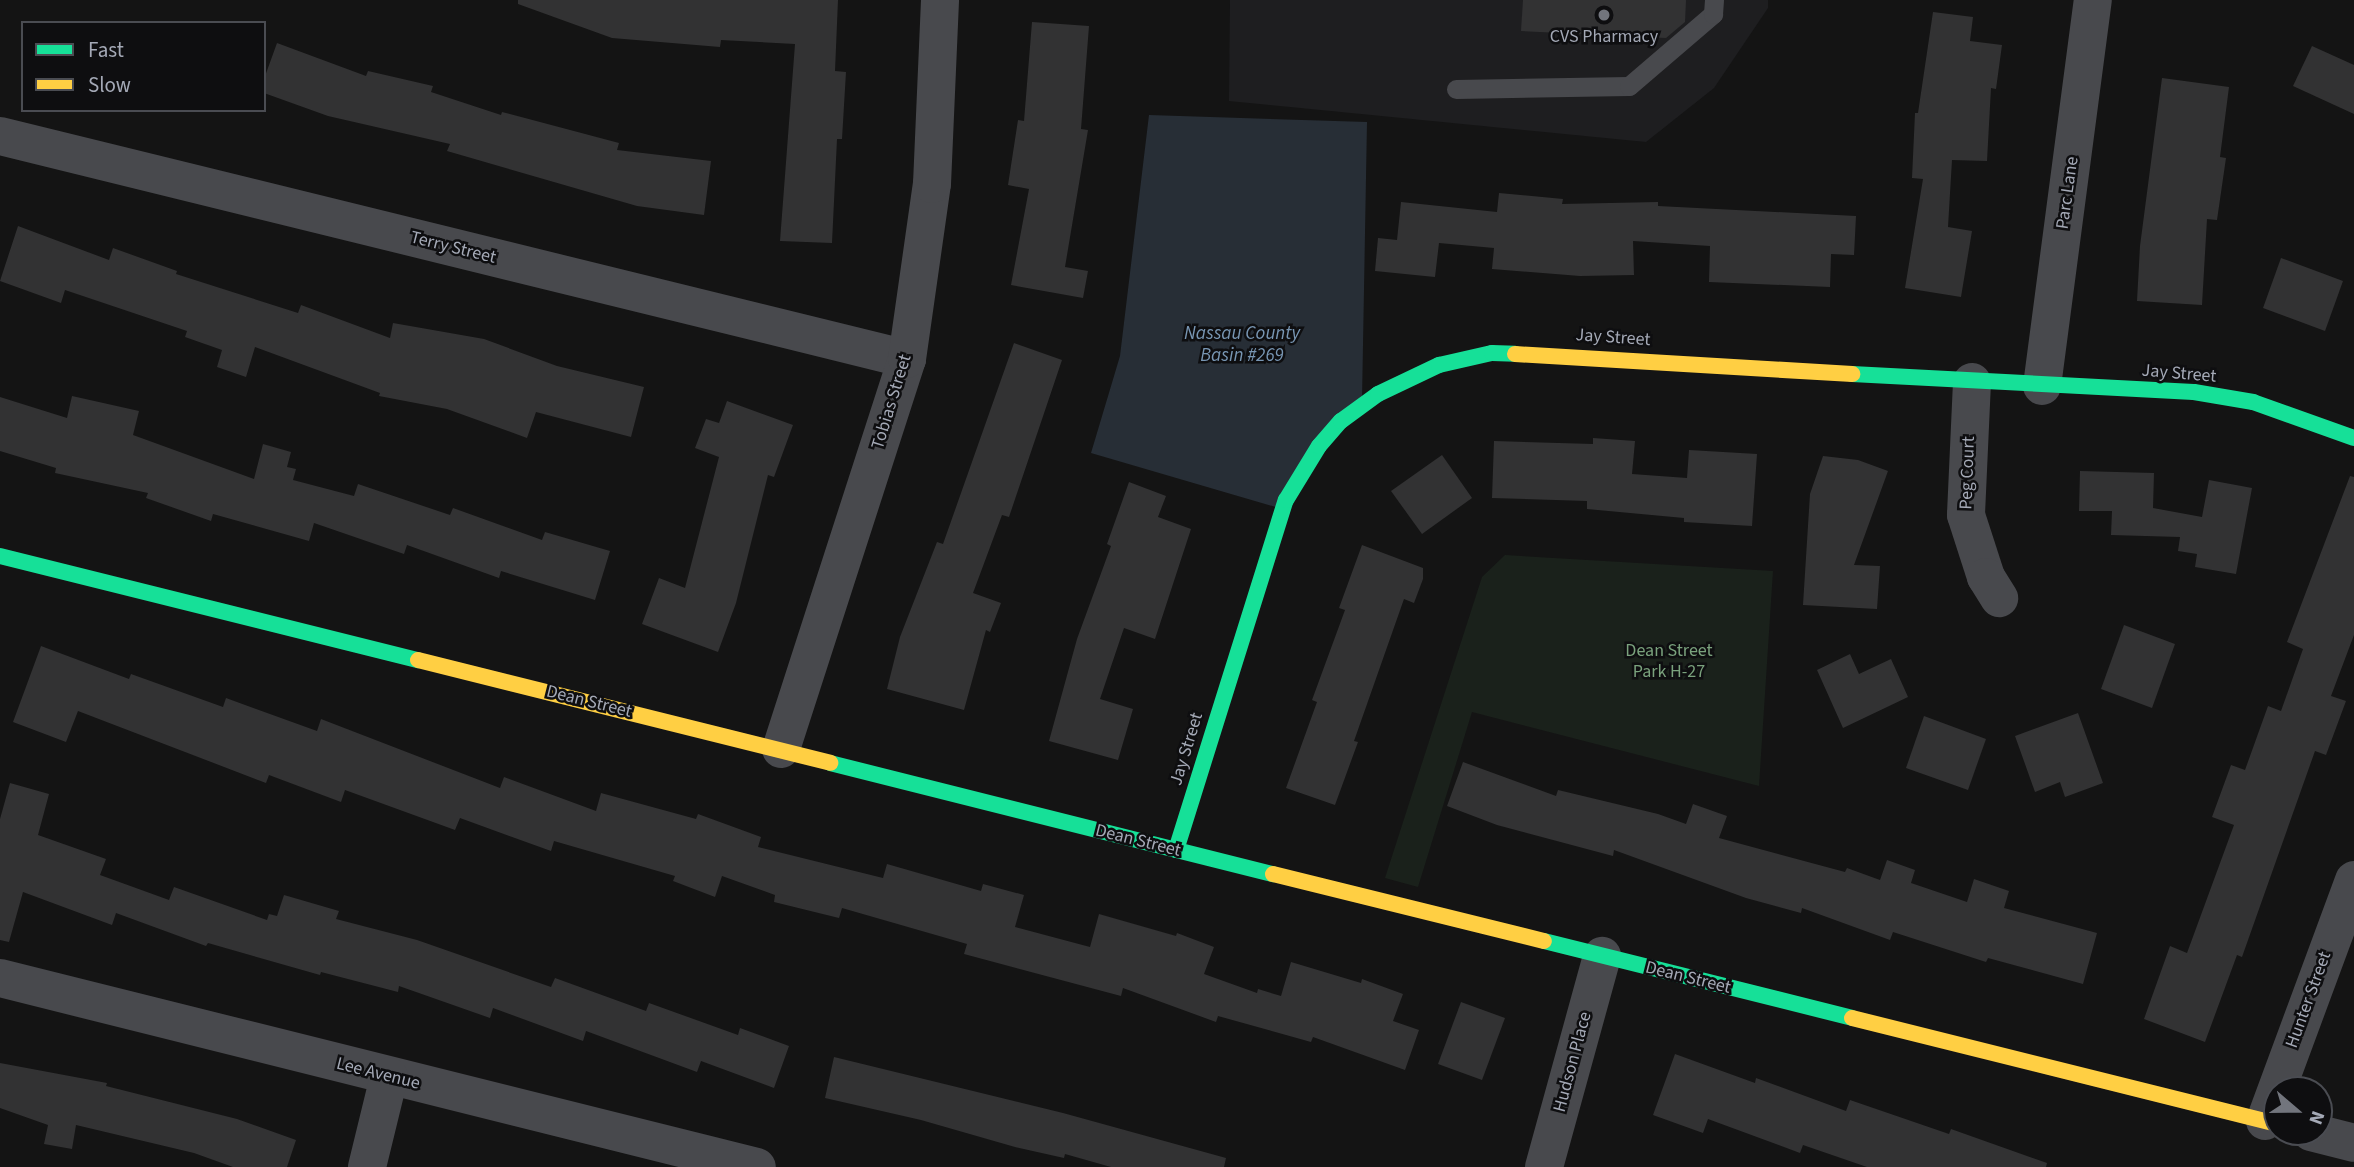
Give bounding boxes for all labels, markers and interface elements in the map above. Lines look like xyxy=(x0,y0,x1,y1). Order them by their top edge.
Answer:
marker: CVS Pharmacy xyxy=(1596,7,1612,23)
legend xyxy=(21,21,266,112)
place label: CVS Pharmacy xyxy=(1550,26,1658,48)
text: Fast xyxy=(88,35,124,65)
text: Slow xyxy=(88,70,131,100)
street label: Parc Lane xyxy=(2052,155,2084,231)
street label: Terry Street xyxy=(408,227,498,269)
water label: Nassau County Basin #269 xyxy=(1184,323,1300,367)
street label: Jay Street xyxy=(1575,325,1651,351)
street label: Tobias Street xyxy=(867,352,917,452)
street label: Jay Street xyxy=(2141,360,2217,388)
street label: Peg Court xyxy=(1956,436,1980,510)
park label: Dean Street Park H-27 xyxy=(1625,641,1713,684)
street label: Dean Street xyxy=(544,681,634,723)
street label: Jay Street xyxy=(1166,710,1208,788)
street label: Dean Street xyxy=(1093,820,1183,862)
street label: Hunter Street xyxy=(2282,949,2336,1051)
street label: Dean Street xyxy=(1643,957,1733,999)
street label: Hudson Place xyxy=(1549,1010,1597,1114)
street label: Lee Avenue xyxy=(334,1053,422,1095)
north arrow xyxy=(2263,1076,2333,1146)
text: N xyxy=(2301,1107,2331,1128)

